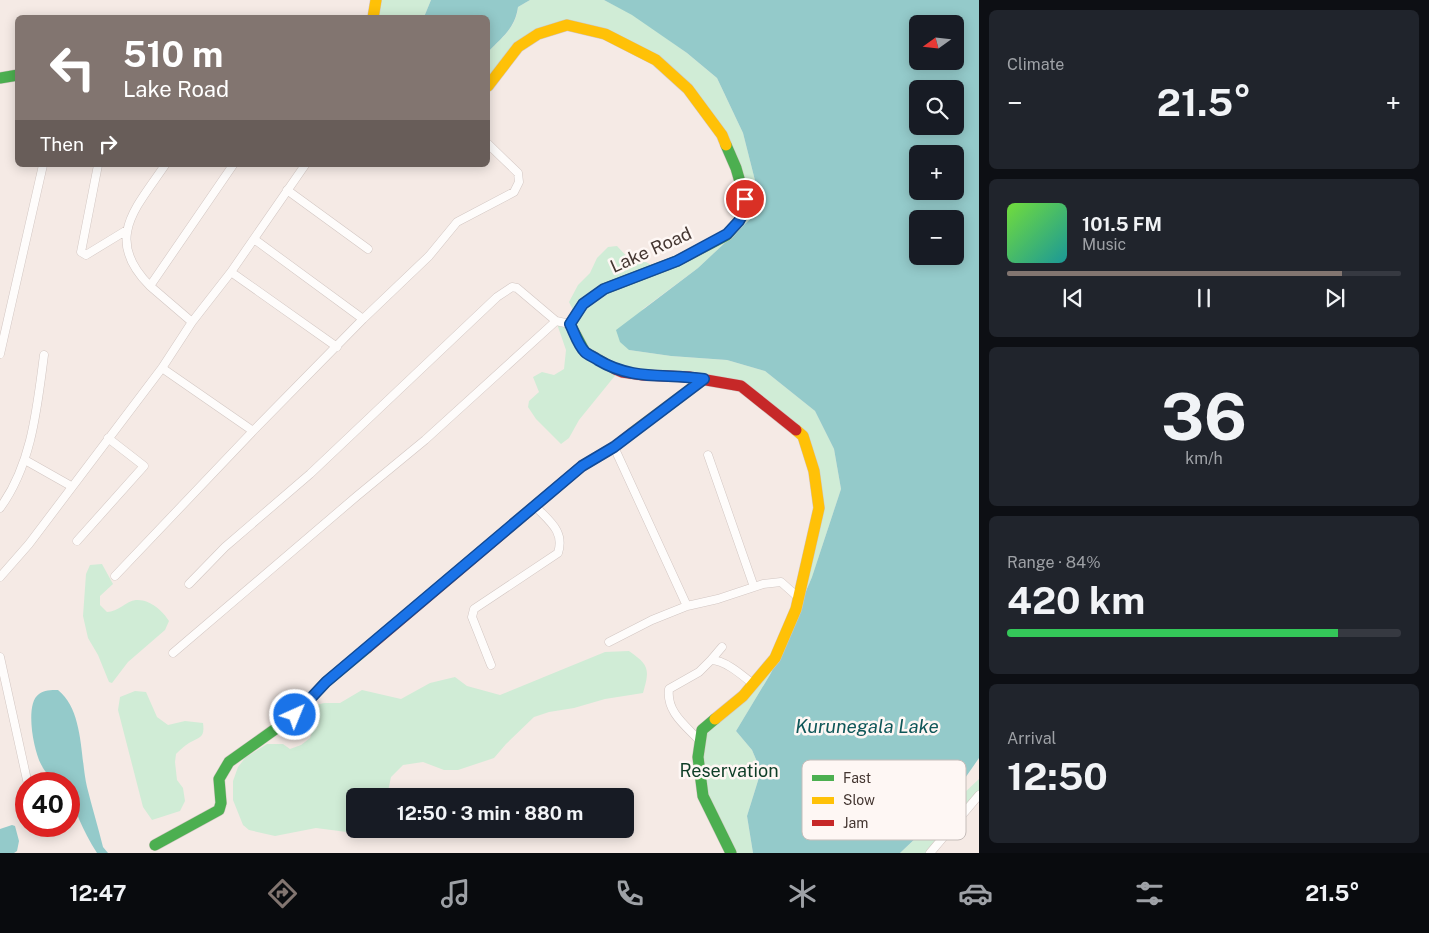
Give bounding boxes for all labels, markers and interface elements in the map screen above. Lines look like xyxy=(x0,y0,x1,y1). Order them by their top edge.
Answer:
north arrow xyxy=(909,15,964,70)
map controls xyxy=(909,15,964,265)
text: 510 m xyxy=(123,34,223,75)
icon: left xyxy=(40,35,105,100)
text: Climate xyxy=(1007,55,1064,74)
text: Lake Road xyxy=(123,76,229,102)
button: search xyxy=(909,80,964,135)
text: 21.5° xyxy=(1157,80,1251,125)
text: − xyxy=(1007,86,1023,119)
text: + xyxy=(1385,86,1401,119)
icon: right xyxy=(94,130,122,158)
text: Then xyxy=(40,133,84,155)
button: + xyxy=(909,145,964,200)
pin xyxy=(724,178,766,220)
icon: arrive xyxy=(731,185,759,213)
button: − xyxy=(909,210,964,265)
text: 101.5 FM xyxy=(1082,213,1162,235)
street label: Lake Road xyxy=(607,222,695,277)
text: Music xyxy=(1082,235,1126,254)
icon: previous xyxy=(1059,284,1087,312)
icon: pause xyxy=(1190,284,1218,312)
icon: next xyxy=(1321,284,1349,312)
text: 36 xyxy=(1161,378,1247,455)
text: km/h xyxy=(1185,449,1223,468)
text: Range · 84% xyxy=(1007,553,1101,572)
text: 420 km xyxy=(1007,578,1145,623)
position arrow xyxy=(268,688,320,740)
water label: Kurunegala Lake xyxy=(795,715,939,737)
text: Arrival xyxy=(1007,729,1056,748)
text: 12:50 xyxy=(1007,754,1108,799)
park label: Reservation xyxy=(679,760,779,781)
legend xyxy=(802,760,966,840)
text: Fast xyxy=(843,770,871,786)
speed limit sign: 40 xyxy=(15,772,80,837)
text: Slow xyxy=(843,792,875,808)
text: 12:50 · 3 min · 880 m xyxy=(397,802,583,824)
text: Jam xyxy=(843,815,868,831)
icon: directions xyxy=(265,876,300,911)
icon: music xyxy=(438,876,473,911)
icon: phone xyxy=(612,876,647,911)
icon: climate xyxy=(785,876,820,911)
icon: car xyxy=(958,876,993,911)
icon: filters xyxy=(1132,876,1167,911)
text: 12:47 xyxy=(69,880,127,906)
text: 21.5° xyxy=(1305,880,1360,906)

